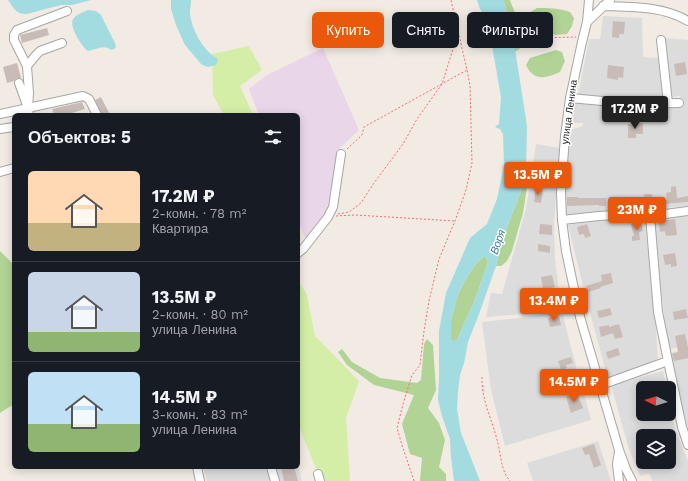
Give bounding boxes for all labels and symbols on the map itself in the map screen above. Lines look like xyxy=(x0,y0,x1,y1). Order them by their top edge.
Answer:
street label: улица Ленина xyxy=(559,79,579,145)
pin: 17.2M ₽ xyxy=(598,96,672,130)
pin: 13.5M ₽ xyxy=(501,162,575,196)
pin: 23M ₽ xyxy=(609,197,665,231)
water label: Воря xyxy=(488,228,508,256)
pin: 13.4M ₽ xyxy=(517,288,591,322)
pin: 14.5M ₽ xyxy=(537,369,611,403)
north arrow xyxy=(636,381,676,421)

